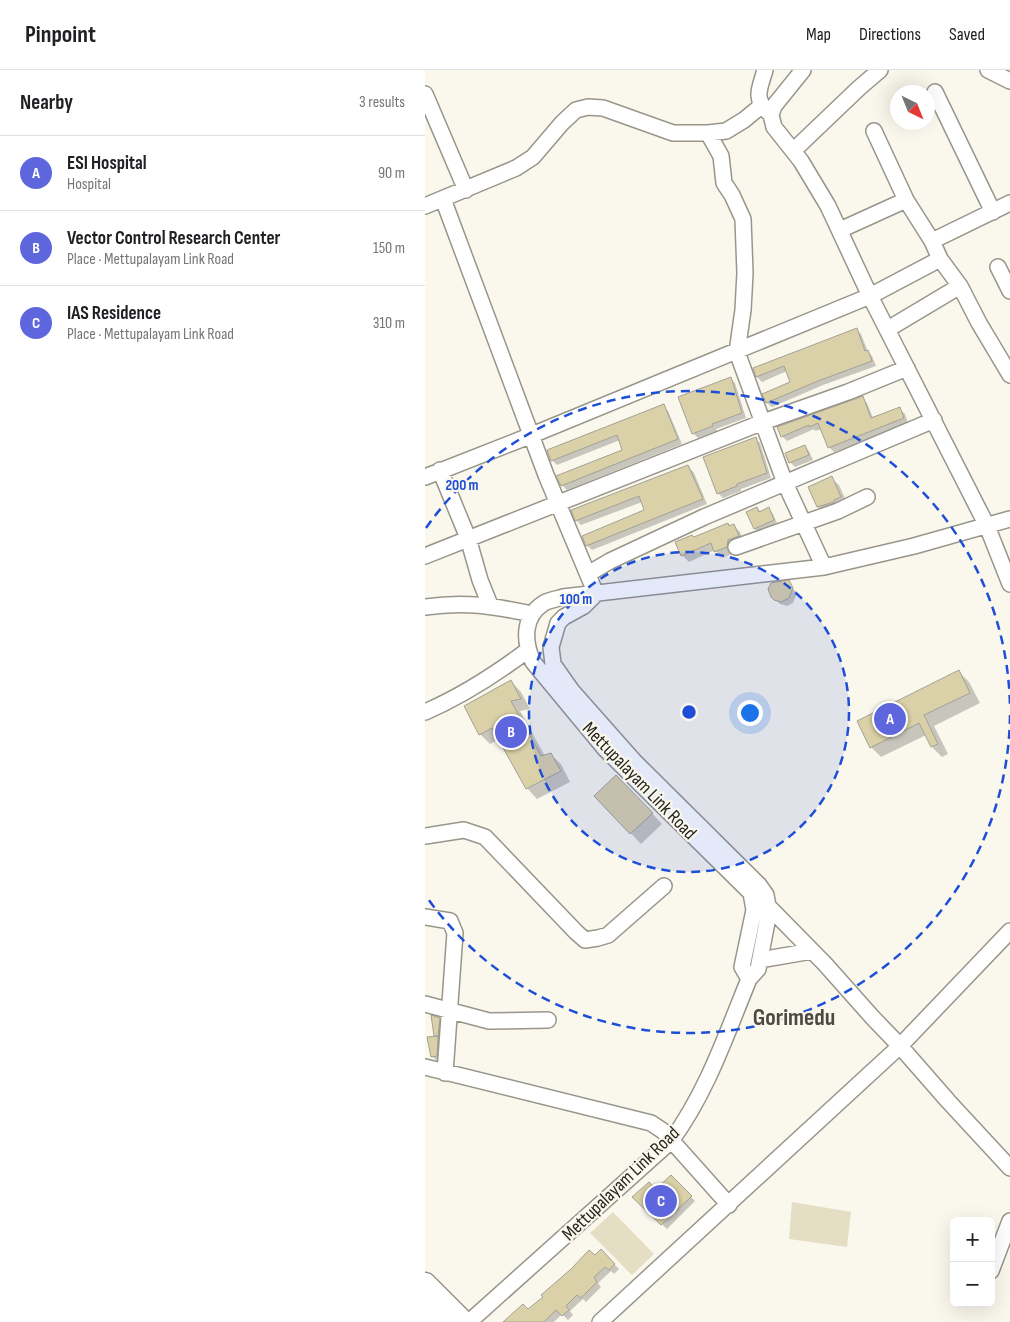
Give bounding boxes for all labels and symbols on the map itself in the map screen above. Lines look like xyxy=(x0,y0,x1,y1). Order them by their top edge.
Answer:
north arrow xyxy=(890,85,935,130)
text: 200 m xyxy=(445,476,479,495)
text: 100 m xyxy=(560,590,592,609)
your location xyxy=(737,700,763,726)
pin: A xyxy=(874,700,906,738)
centre of rings xyxy=(680,703,698,721)
pin: B xyxy=(495,713,527,751)
street label: Mettupalayam Link Road xyxy=(577,717,701,845)
district label: Gorimedu xyxy=(753,1003,835,1032)
street label: Mettupalayam Link Road xyxy=(557,1122,685,1246)
pin: C xyxy=(645,1182,677,1220)

